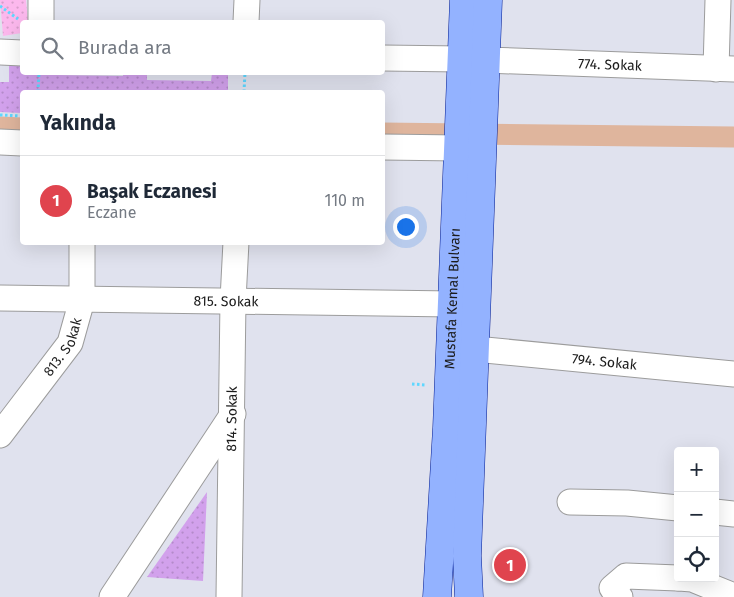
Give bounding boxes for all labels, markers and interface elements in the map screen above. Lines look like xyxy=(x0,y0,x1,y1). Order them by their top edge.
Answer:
search box xyxy=(20,20,385,75)
icon: search xyxy=(38,34,66,62)
text: Burada ara xyxy=(78,36,172,59)
street label: 774. Sokak xyxy=(578,55,643,75)
text: Yakında xyxy=(40,110,116,136)
text: Başak Eczanesi xyxy=(87,180,217,203)
text: 1 xyxy=(52,191,60,210)
text: 110 m xyxy=(324,191,365,210)
text: Eczane xyxy=(87,203,136,222)
your location xyxy=(393,214,419,240)
street label: Mustafa Kemal Bulvarı xyxy=(441,228,464,369)
street label: 815. Sokak xyxy=(193,293,259,310)
street label: 813. Sokak xyxy=(40,315,86,380)
street label: 794. Sokak xyxy=(571,350,639,374)
street label: 814. Sokak xyxy=(223,385,241,452)
map controls xyxy=(674,447,719,582)
button: + xyxy=(674,447,719,492)
button: − xyxy=(674,492,719,537)
button: locate xyxy=(674,537,719,582)
pin: 1 xyxy=(494,546,526,584)

